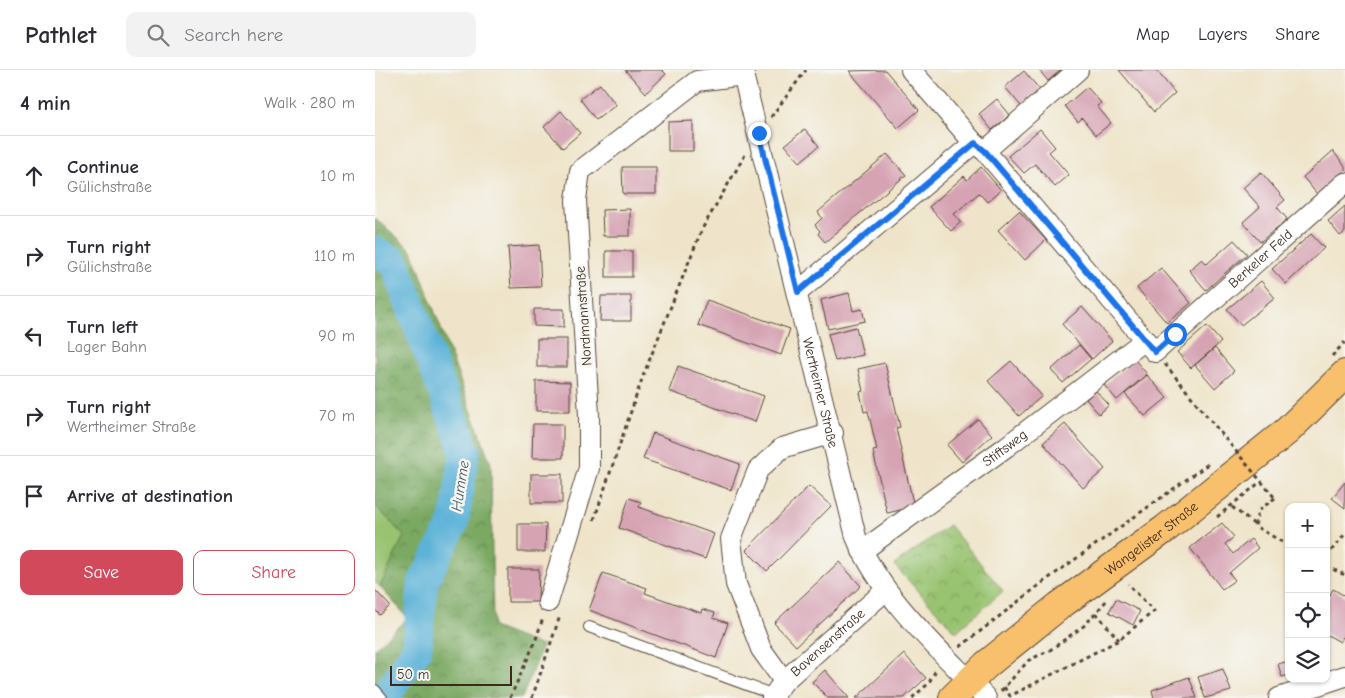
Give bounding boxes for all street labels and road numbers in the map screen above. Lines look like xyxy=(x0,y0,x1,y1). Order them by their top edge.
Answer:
street label: Berkeler Feld xyxy=(1225,226,1296,292)
street label: Nordmannstraße xyxy=(572,265,595,367)
street label: Wertheimer Straße xyxy=(799,336,842,450)
street label: Stiftsweg xyxy=(979,426,1031,470)
street label: Wangelister Straße xyxy=(1102,498,1201,579)
street label: Bavensenstraße xyxy=(787,605,868,680)

